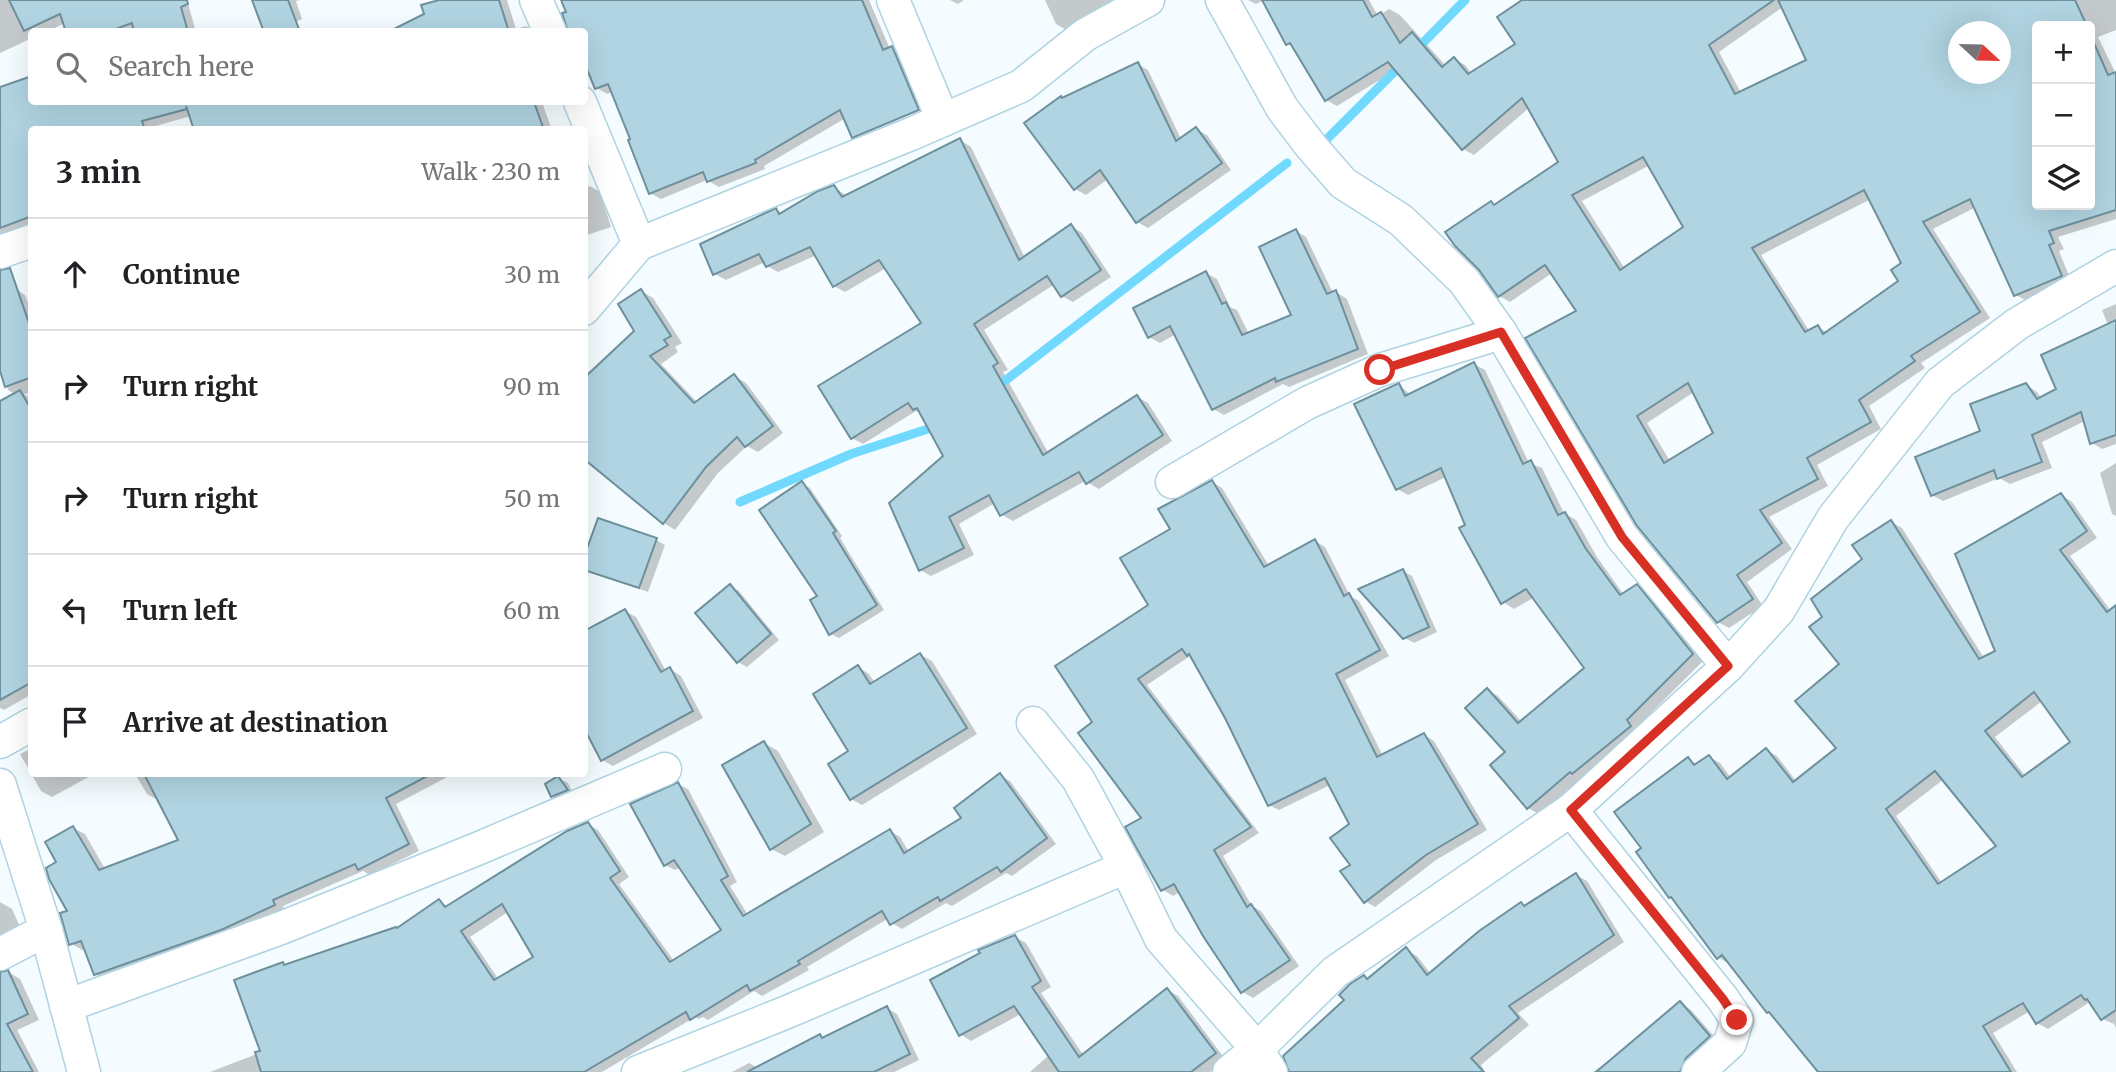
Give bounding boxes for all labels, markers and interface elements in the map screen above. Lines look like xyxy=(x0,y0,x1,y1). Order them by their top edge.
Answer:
north arrow xyxy=(1948,21,2011,84)
map controls xyxy=(2032,21,2095,210)
button: + xyxy=(2032,21,2095,84)
search box xyxy=(28,28,588,105)
icon: search xyxy=(52,48,90,86)
text: Search here xyxy=(108,50,254,83)
button: − xyxy=(2032,84,2095,147)
button: layers xyxy=(2032,147,2095,210)
text: 3 min xyxy=(56,153,141,191)
text: Walk · 230 m xyxy=(421,157,560,186)
icon: ahead xyxy=(56,255,94,293)
text: Continue xyxy=(123,258,240,291)
text: 30 m xyxy=(504,260,560,289)
route start xyxy=(1364,354,1395,385)
icon: right xyxy=(56,367,94,405)
text: Turn right xyxy=(123,370,258,403)
text: 90 m xyxy=(503,372,560,401)
icon: right xyxy=(56,479,94,517)
text: Turn right xyxy=(123,482,258,515)
text: 50 m xyxy=(504,484,560,513)
icon: left xyxy=(56,591,94,629)
text: Turn left xyxy=(123,594,237,627)
text: 60 m xyxy=(503,596,560,625)
icon: arrive xyxy=(56,703,94,741)
text: Arrive at destination xyxy=(123,706,388,739)
route end xyxy=(1721,1004,1752,1035)

